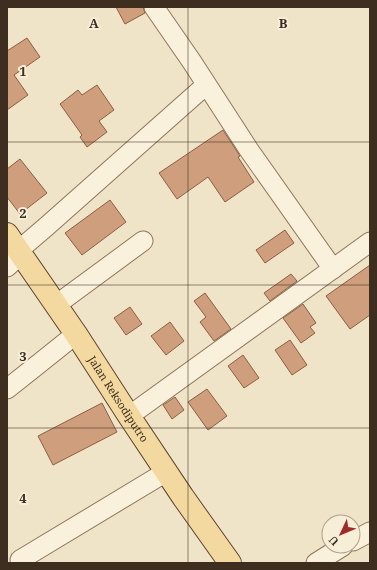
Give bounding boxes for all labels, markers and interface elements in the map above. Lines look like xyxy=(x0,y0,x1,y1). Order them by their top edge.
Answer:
text: A xyxy=(89,14,99,32)
text: B xyxy=(279,14,288,32)
text: 1 xyxy=(19,62,27,80)
text: 2 xyxy=(19,204,27,222)
text: 3 xyxy=(19,347,27,365)
street label: Jalan Reksodiputro xyxy=(84,352,152,445)
text: 4 xyxy=(19,489,27,507)
north arrow xyxy=(321,514,361,554)
text: U xyxy=(325,533,342,549)

